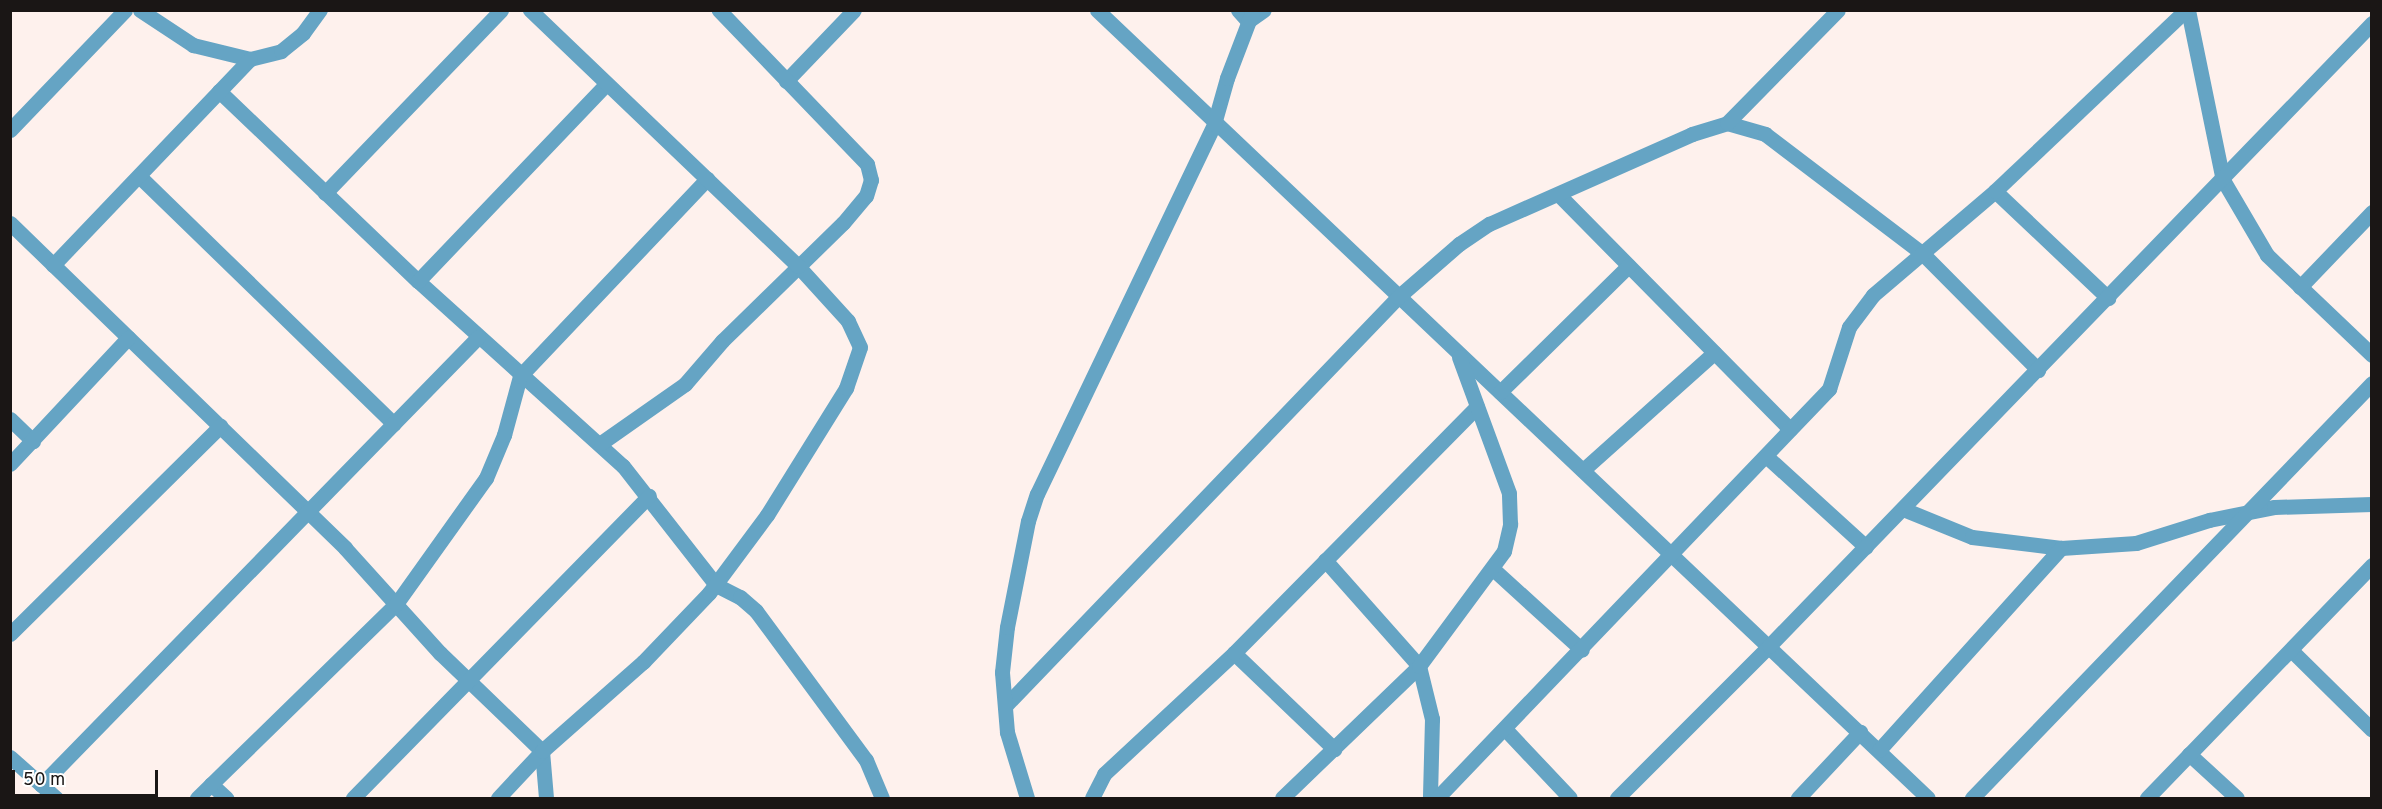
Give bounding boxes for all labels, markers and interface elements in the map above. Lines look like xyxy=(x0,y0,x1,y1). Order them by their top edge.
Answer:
scale bar xyxy=(15,758,160,796)
text: 50 m xyxy=(23,769,65,792)

